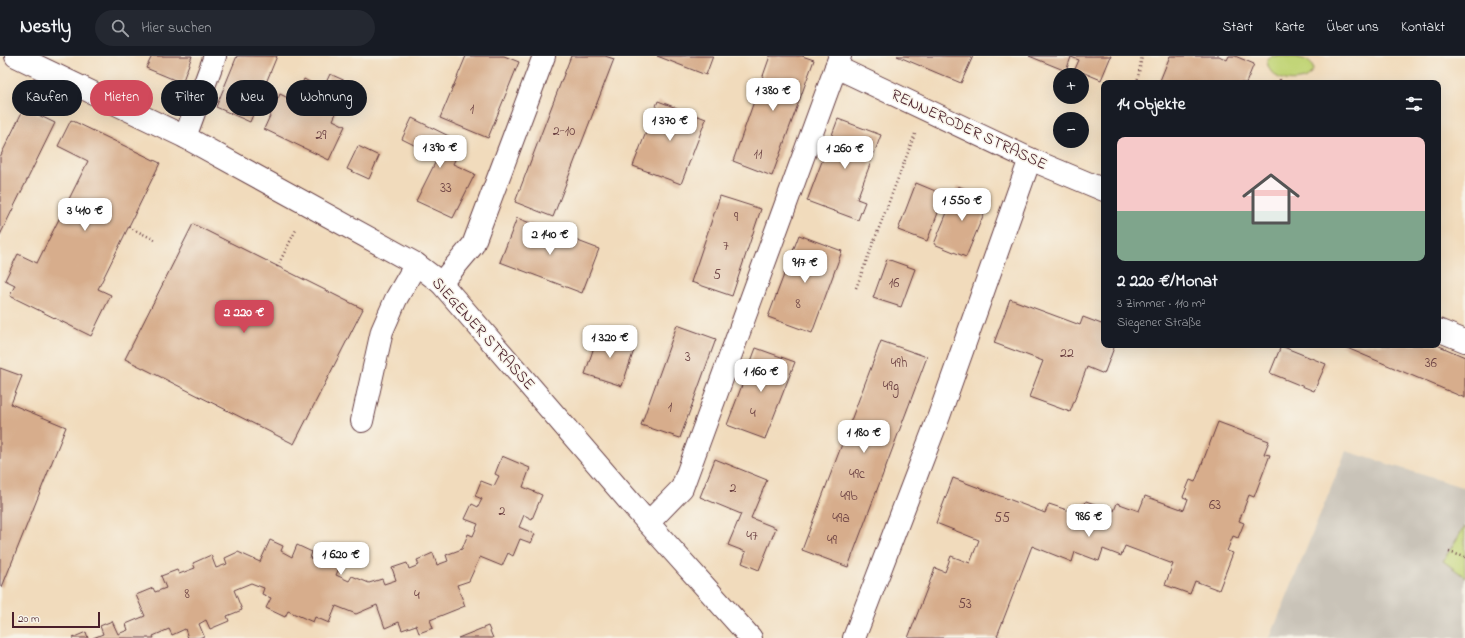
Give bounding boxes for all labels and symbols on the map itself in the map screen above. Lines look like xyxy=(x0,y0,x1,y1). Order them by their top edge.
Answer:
pin: 1 380 € xyxy=(736,78,810,112)
street label: RENNERODER STRASSE xyxy=(887,83,1051,177)
house number: 1 xyxy=(470,99,475,120)
pin: 1 370 € xyxy=(633,108,707,142)
house number: 2-10 xyxy=(553,121,575,142)
house number: 29 xyxy=(315,125,327,146)
pin: 1 390 € xyxy=(403,135,477,169)
pin: 1 260 € xyxy=(808,136,882,170)
house number: 11 xyxy=(754,144,763,165)
house number: 33 xyxy=(440,178,452,199)
pin: 1 550 € xyxy=(925,188,999,222)
pin: 3 410 € xyxy=(48,198,122,232)
house number: 9 xyxy=(734,207,739,228)
pin: 2 140 € xyxy=(513,222,587,256)
house number: 7 xyxy=(723,236,729,257)
pin: 917 € xyxy=(777,250,833,284)
house number: 5 xyxy=(713,265,721,286)
street label: SIEGENER STRASSE xyxy=(426,272,540,396)
house number: 16 xyxy=(889,273,899,294)
house number: 8 xyxy=(795,294,801,315)
pin: 2 220 € xyxy=(207,300,281,334)
pin: 1 320 € xyxy=(573,325,647,359)
house number: 22 xyxy=(1060,343,1074,364)
house number: 3 xyxy=(685,347,691,368)
house number: 49h xyxy=(891,353,907,374)
house number: 36 xyxy=(1425,353,1437,374)
pin: 1 160 € xyxy=(724,359,798,393)
house number: 49g xyxy=(883,376,899,398)
house number: 1 xyxy=(668,397,673,418)
house number: 4 xyxy=(750,403,756,424)
pin: 1 180 € xyxy=(827,420,901,454)
house number: 49c xyxy=(849,464,866,485)
house number: 2 xyxy=(730,478,737,499)
house number: 49b xyxy=(840,486,858,507)
house number: 63 xyxy=(1209,495,1221,516)
house number: 2 xyxy=(499,501,506,522)
pin: 986 € xyxy=(1061,504,1117,538)
house number: 49a xyxy=(832,508,850,529)
house number: 55 xyxy=(994,508,1010,529)
house number: 47 xyxy=(746,526,758,547)
house number: 49 xyxy=(827,530,838,551)
pin: 1 620 € xyxy=(304,542,378,576)
house number: 8 xyxy=(184,584,190,605)
house number: 4 xyxy=(414,585,420,606)
house number: 53 xyxy=(958,594,972,615)
scale bar xyxy=(12,610,100,629)

